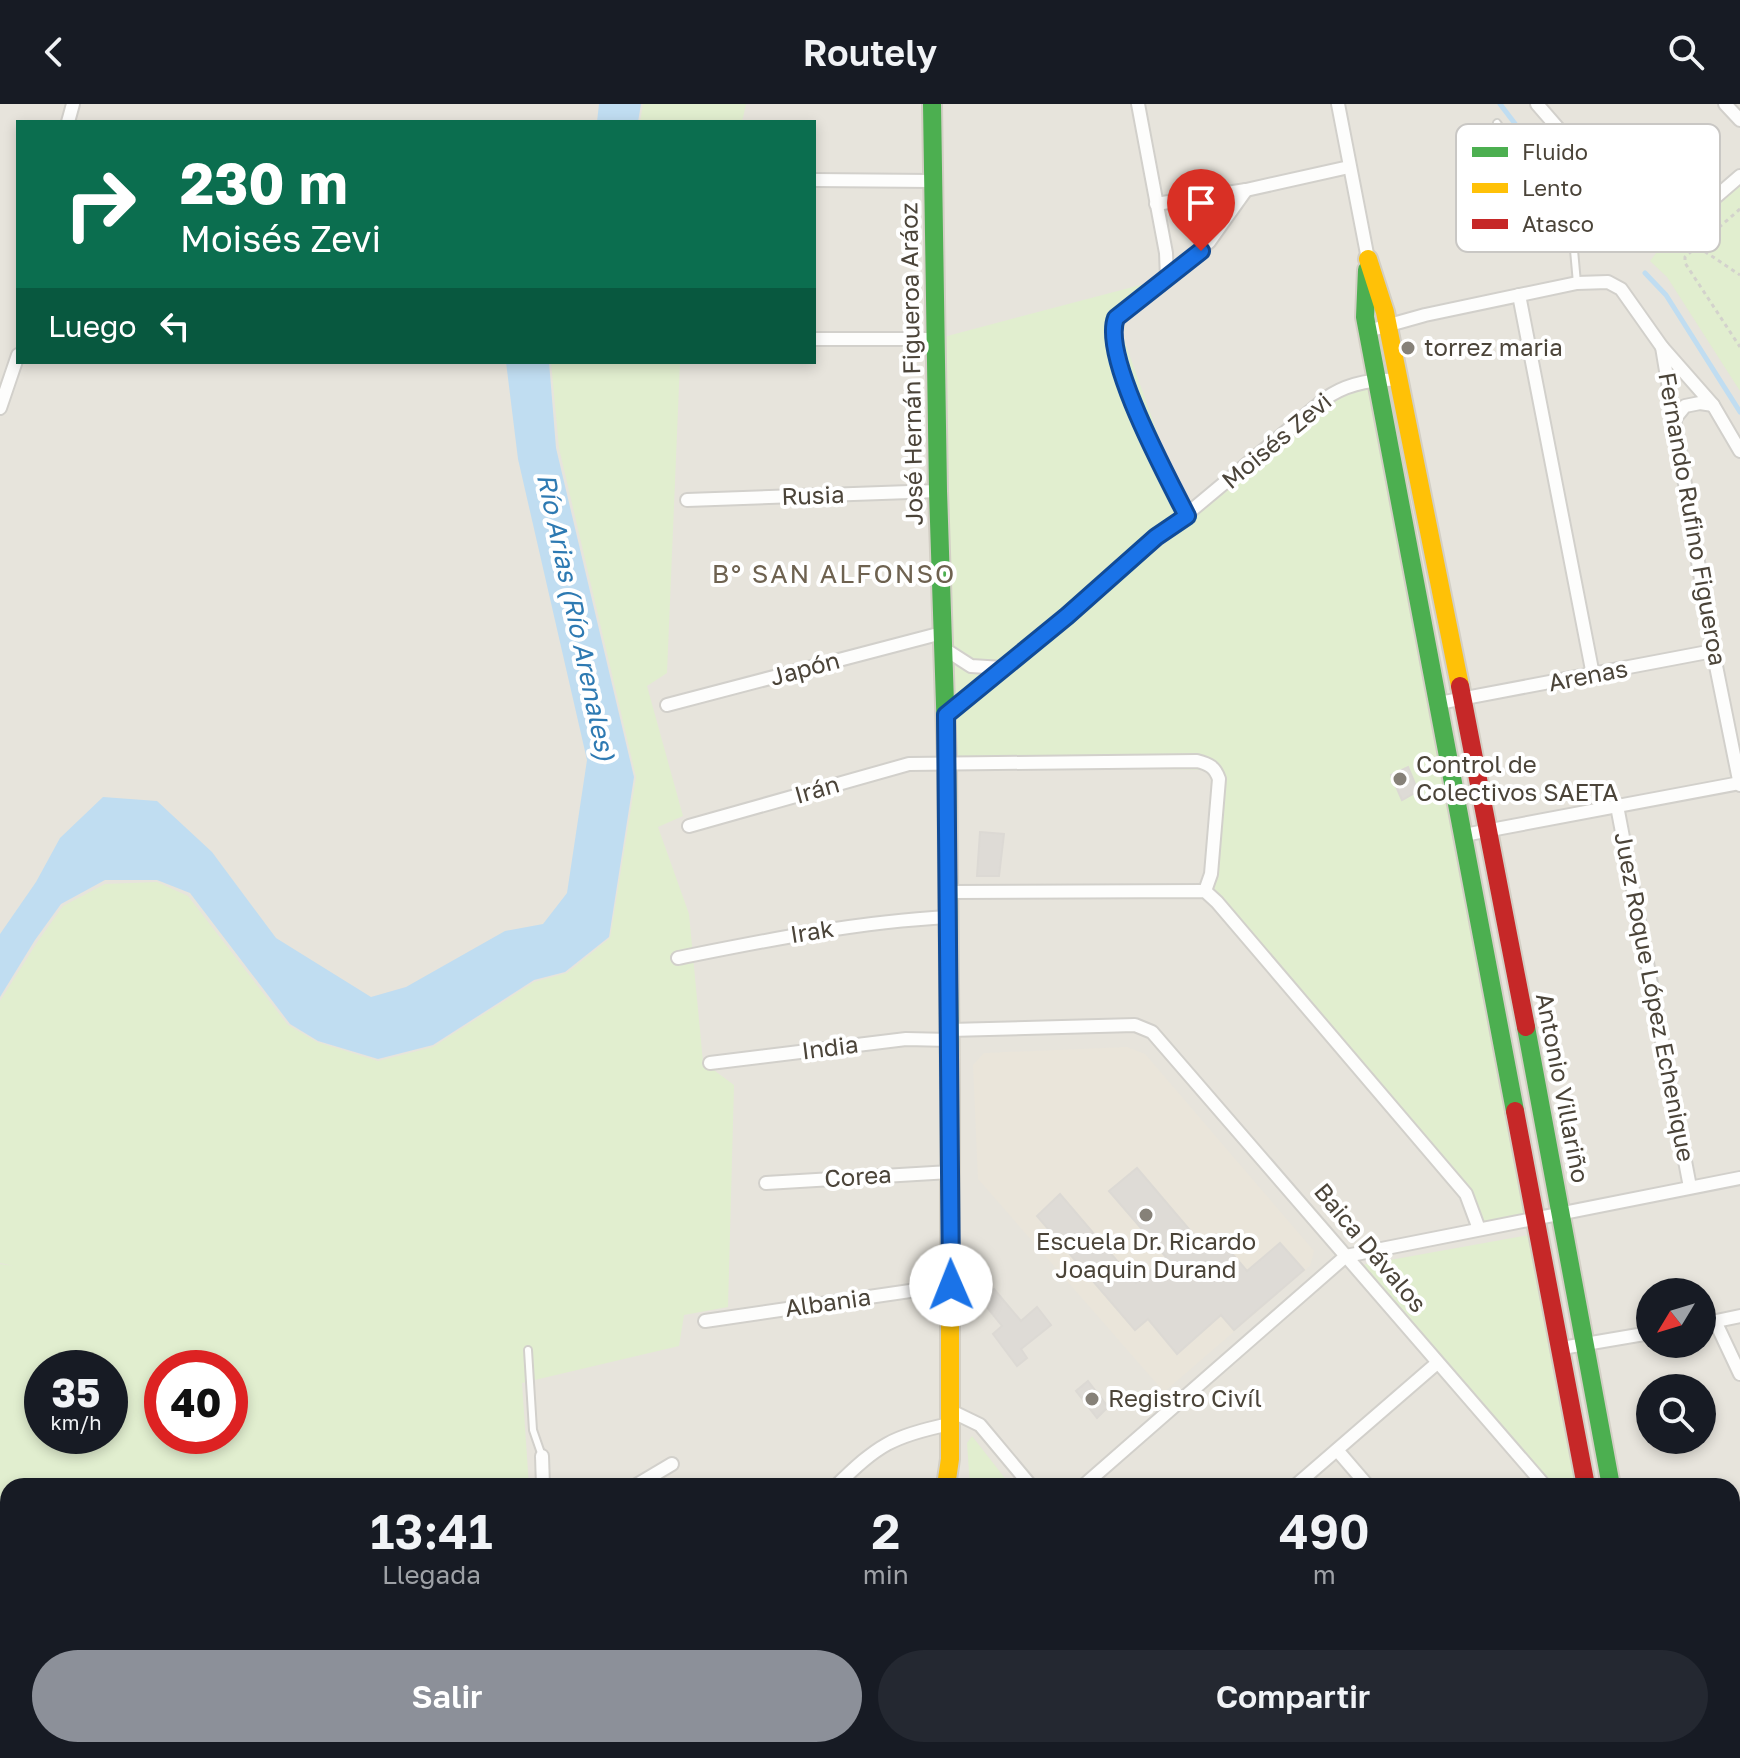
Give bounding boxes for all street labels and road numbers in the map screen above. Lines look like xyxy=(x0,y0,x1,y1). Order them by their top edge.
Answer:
street label: José Hernán Figueroa Aráoz xyxy=(893,202,928,526)
street label: Fernando Rufino Figueroa xyxy=(1653,370,1734,668)
street label: Moisés Zevi xyxy=(1215,386,1337,494)
street label: Rusia xyxy=(781,479,845,510)
street label: Japón xyxy=(767,644,843,691)
street label: Arenas xyxy=(1546,653,1630,696)
street label: Irán xyxy=(791,768,842,809)
street label: Juez Roque López Echenique xyxy=(1609,830,1702,1164)
street label: Irak xyxy=(788,913,836,948)
street label: Antonio Villariño xyxy=(1531,990,1596,1185)
street label: India xyxy=(800,1029,860,1064)
street label: Corea xyxy=(823,1159,892,1192)
street label: Baica Dávalos xyxy=(1309,1177,1433,1317)
street label: Albania xyxy=(783,1281,873,1322)

